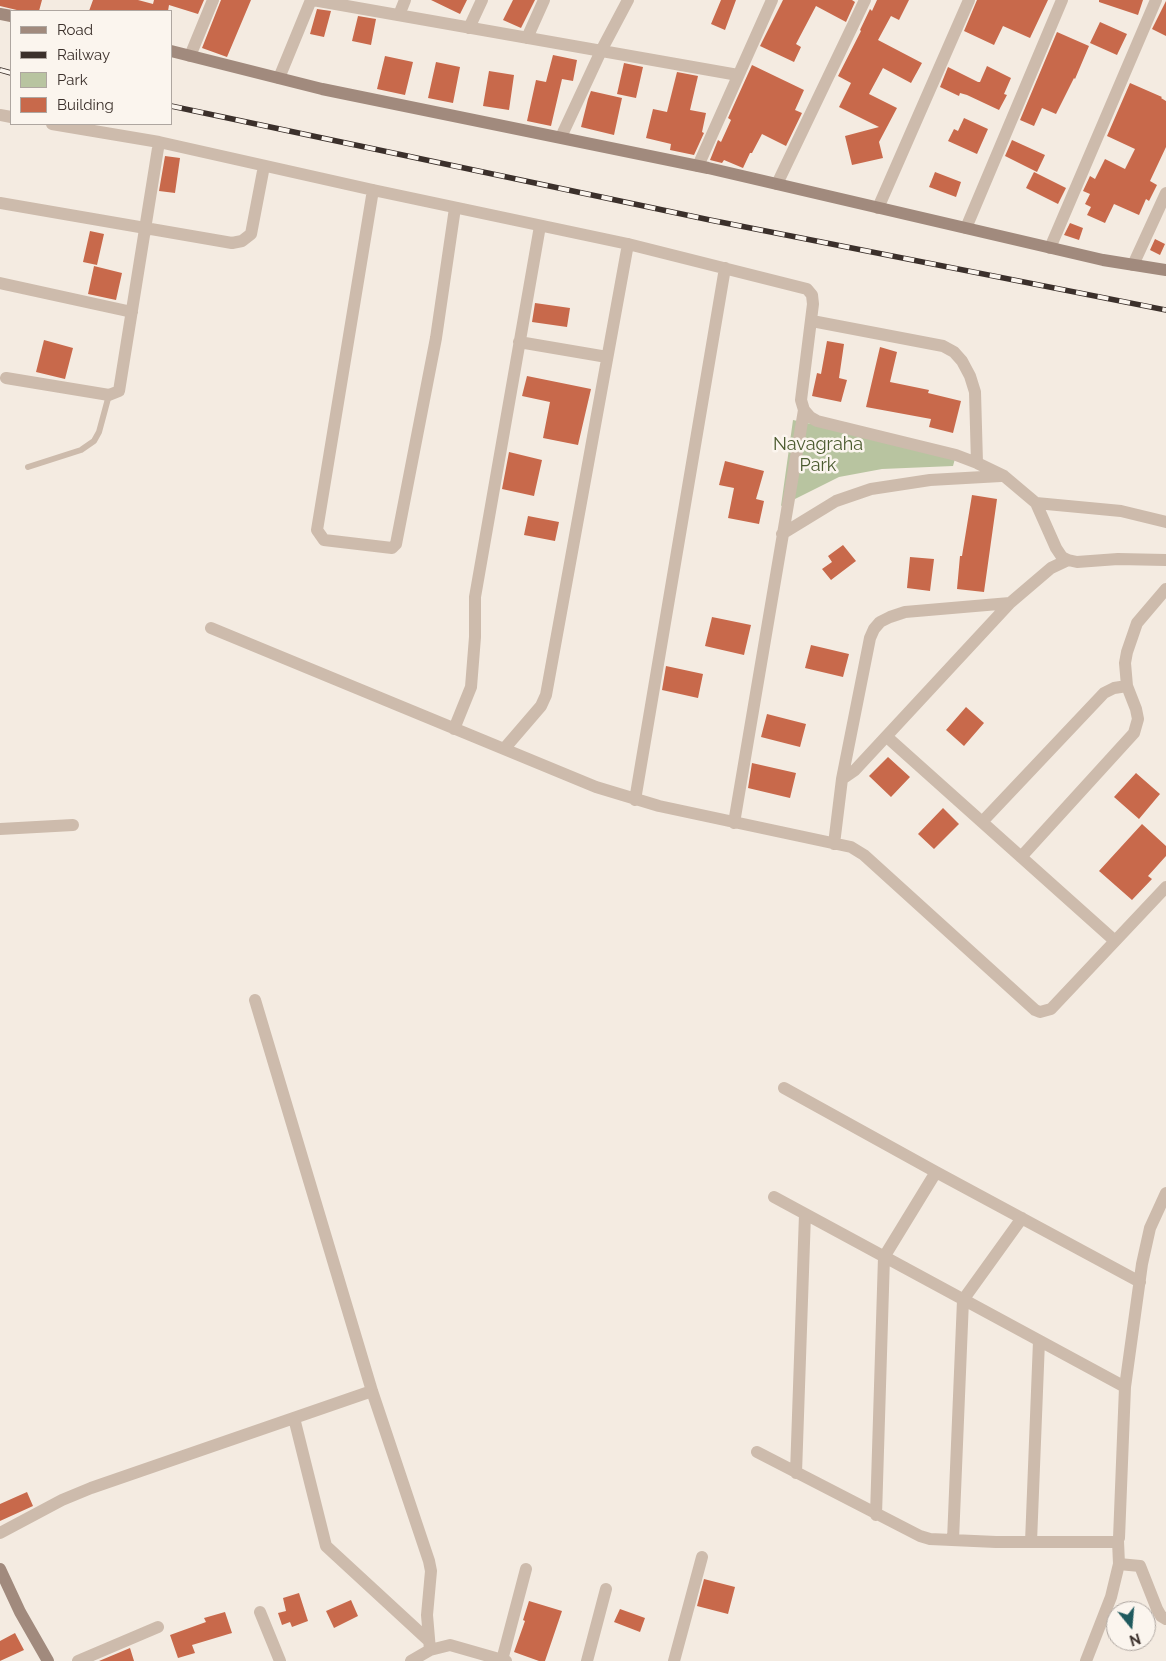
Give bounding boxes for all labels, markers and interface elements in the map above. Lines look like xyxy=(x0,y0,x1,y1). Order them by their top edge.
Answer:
legend xyxy=(10,10,172,125)
text: Road xyxy=(57,21,93,39)
text: Railway xyxy=(57,46,110,64)
text: Park xyxy=(57,71,88,89)
text: Building xyxy=(57,96,114,114)
park label: Navagraha Park xyxy=(773,434,863,476)
north arrow xyxy=(1106,1601,1156,1651)
text: N xyxy=(1128,1630,1143,1649)

